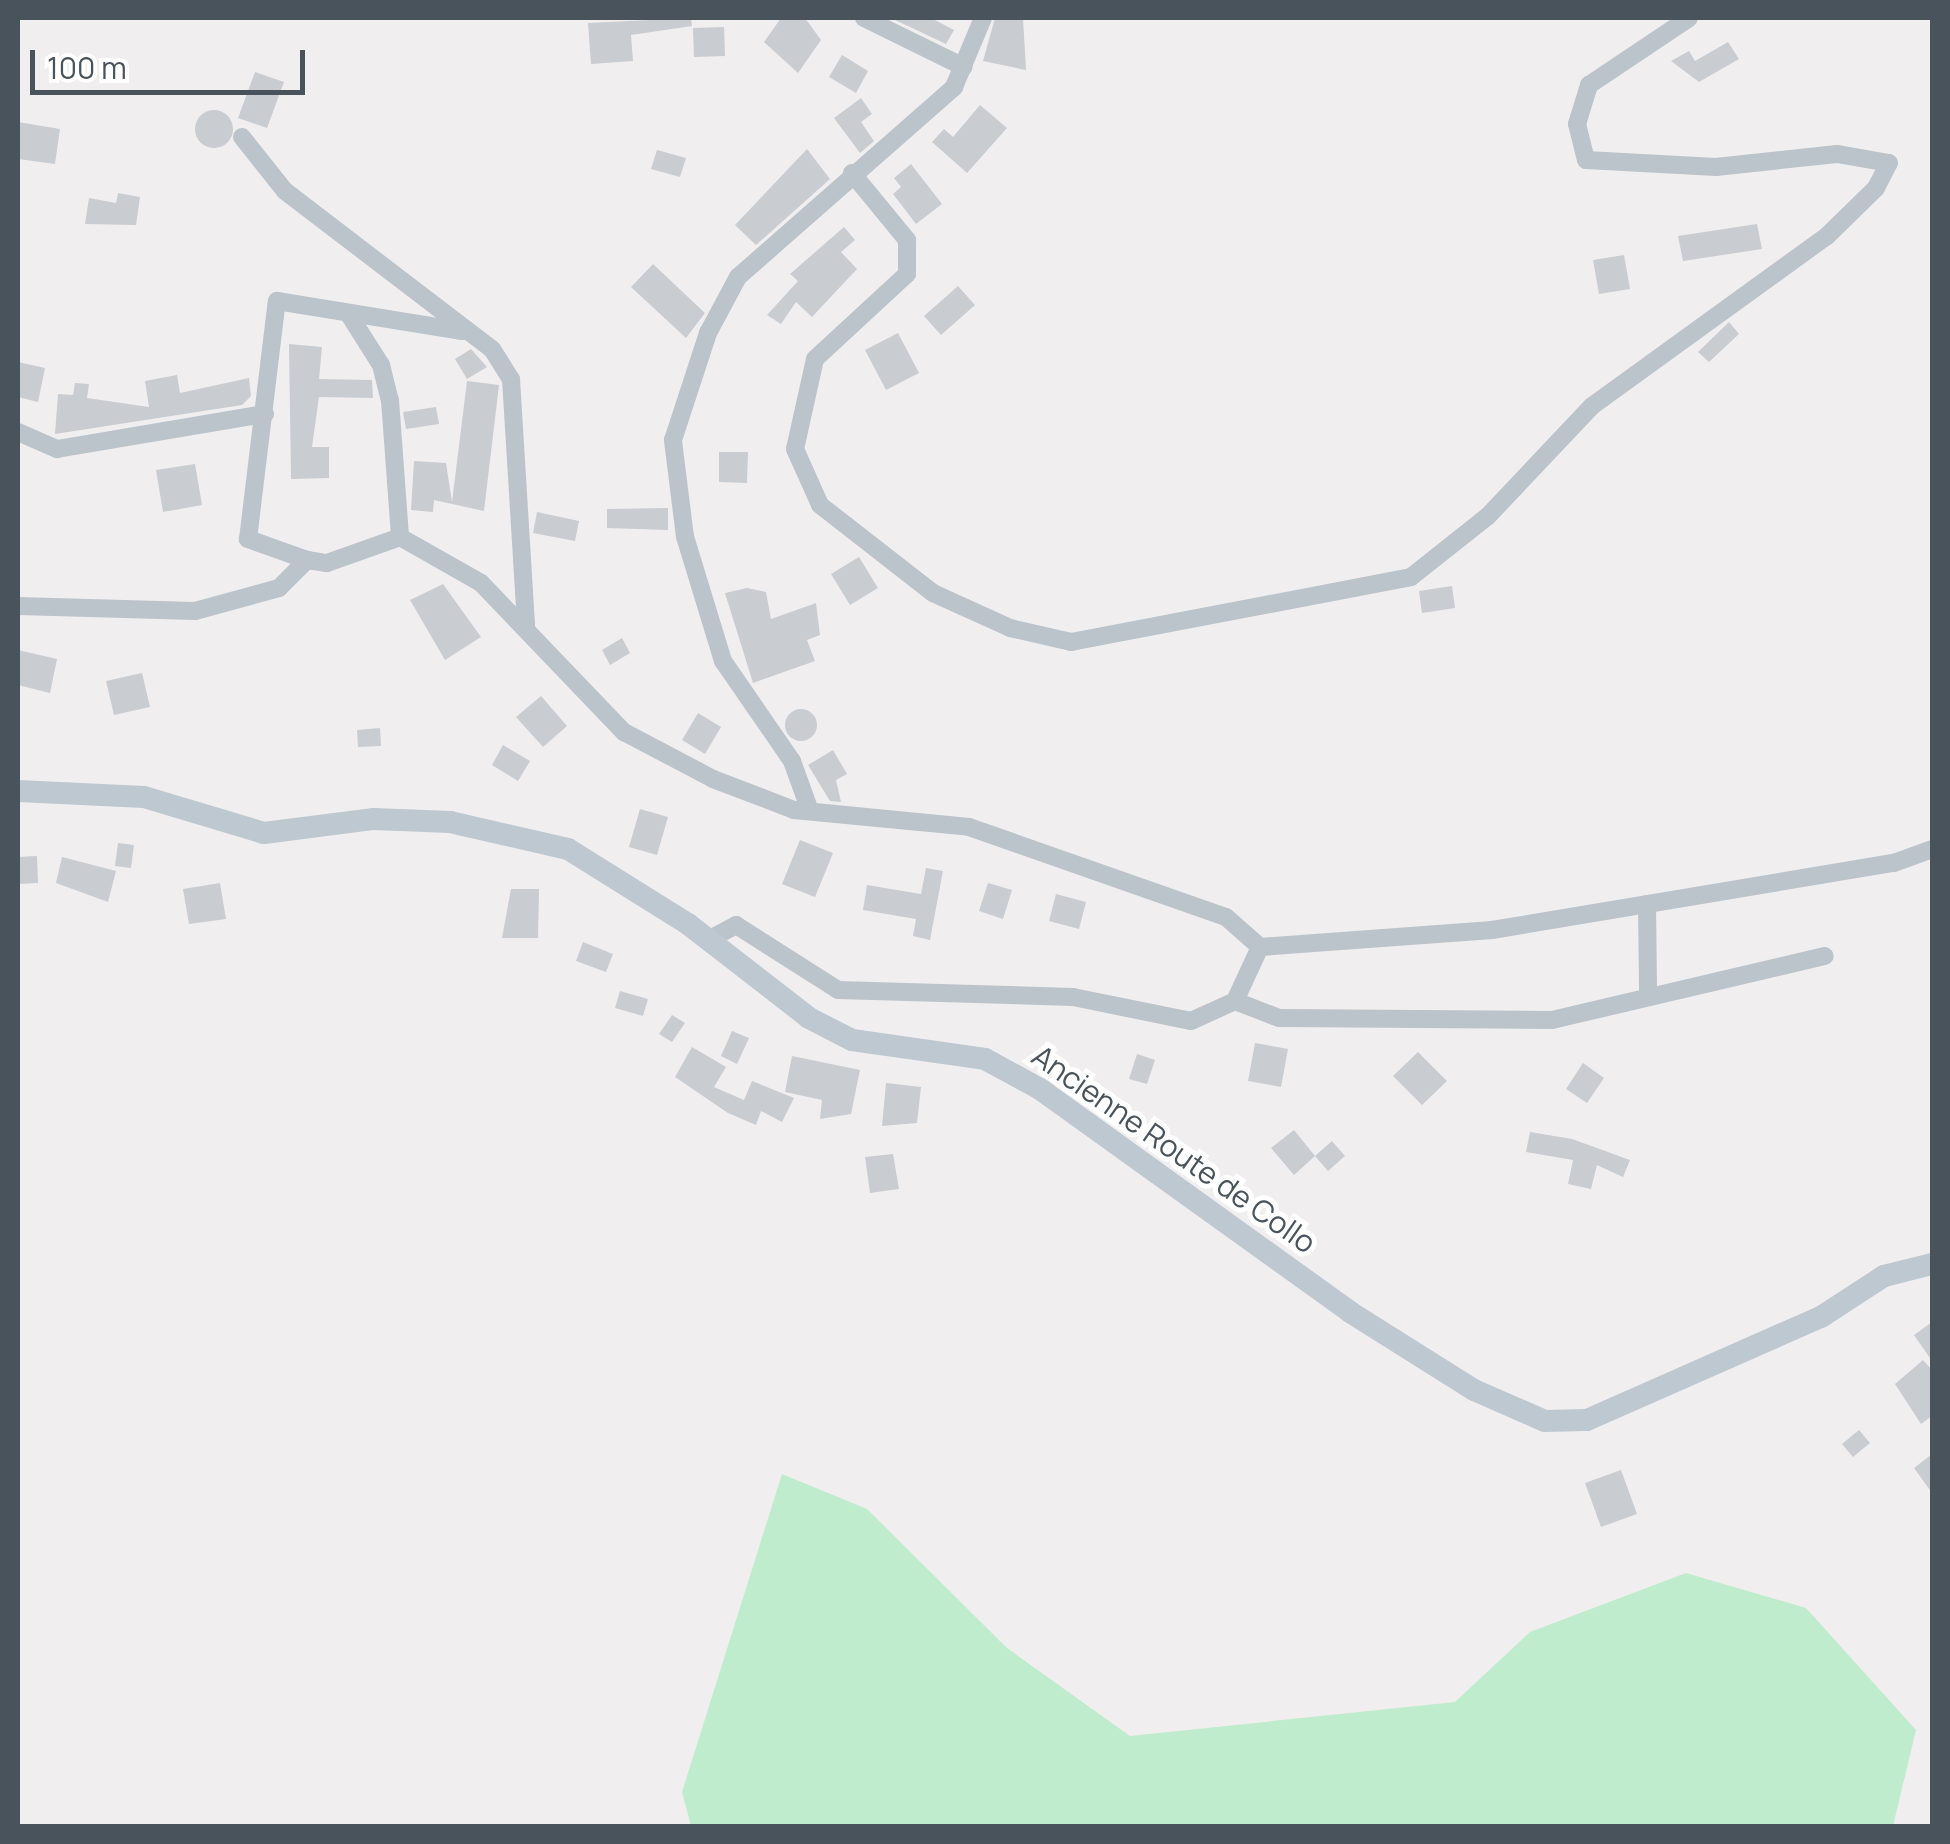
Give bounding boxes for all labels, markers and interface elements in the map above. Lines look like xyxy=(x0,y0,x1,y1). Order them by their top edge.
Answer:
scale bar xyxy=(35,30,310,92)
text: 100 m xyxy=(47,47,127,88)
street label: Ancienne Route de Collo xyxy=(1025,1037,1323,1261)

